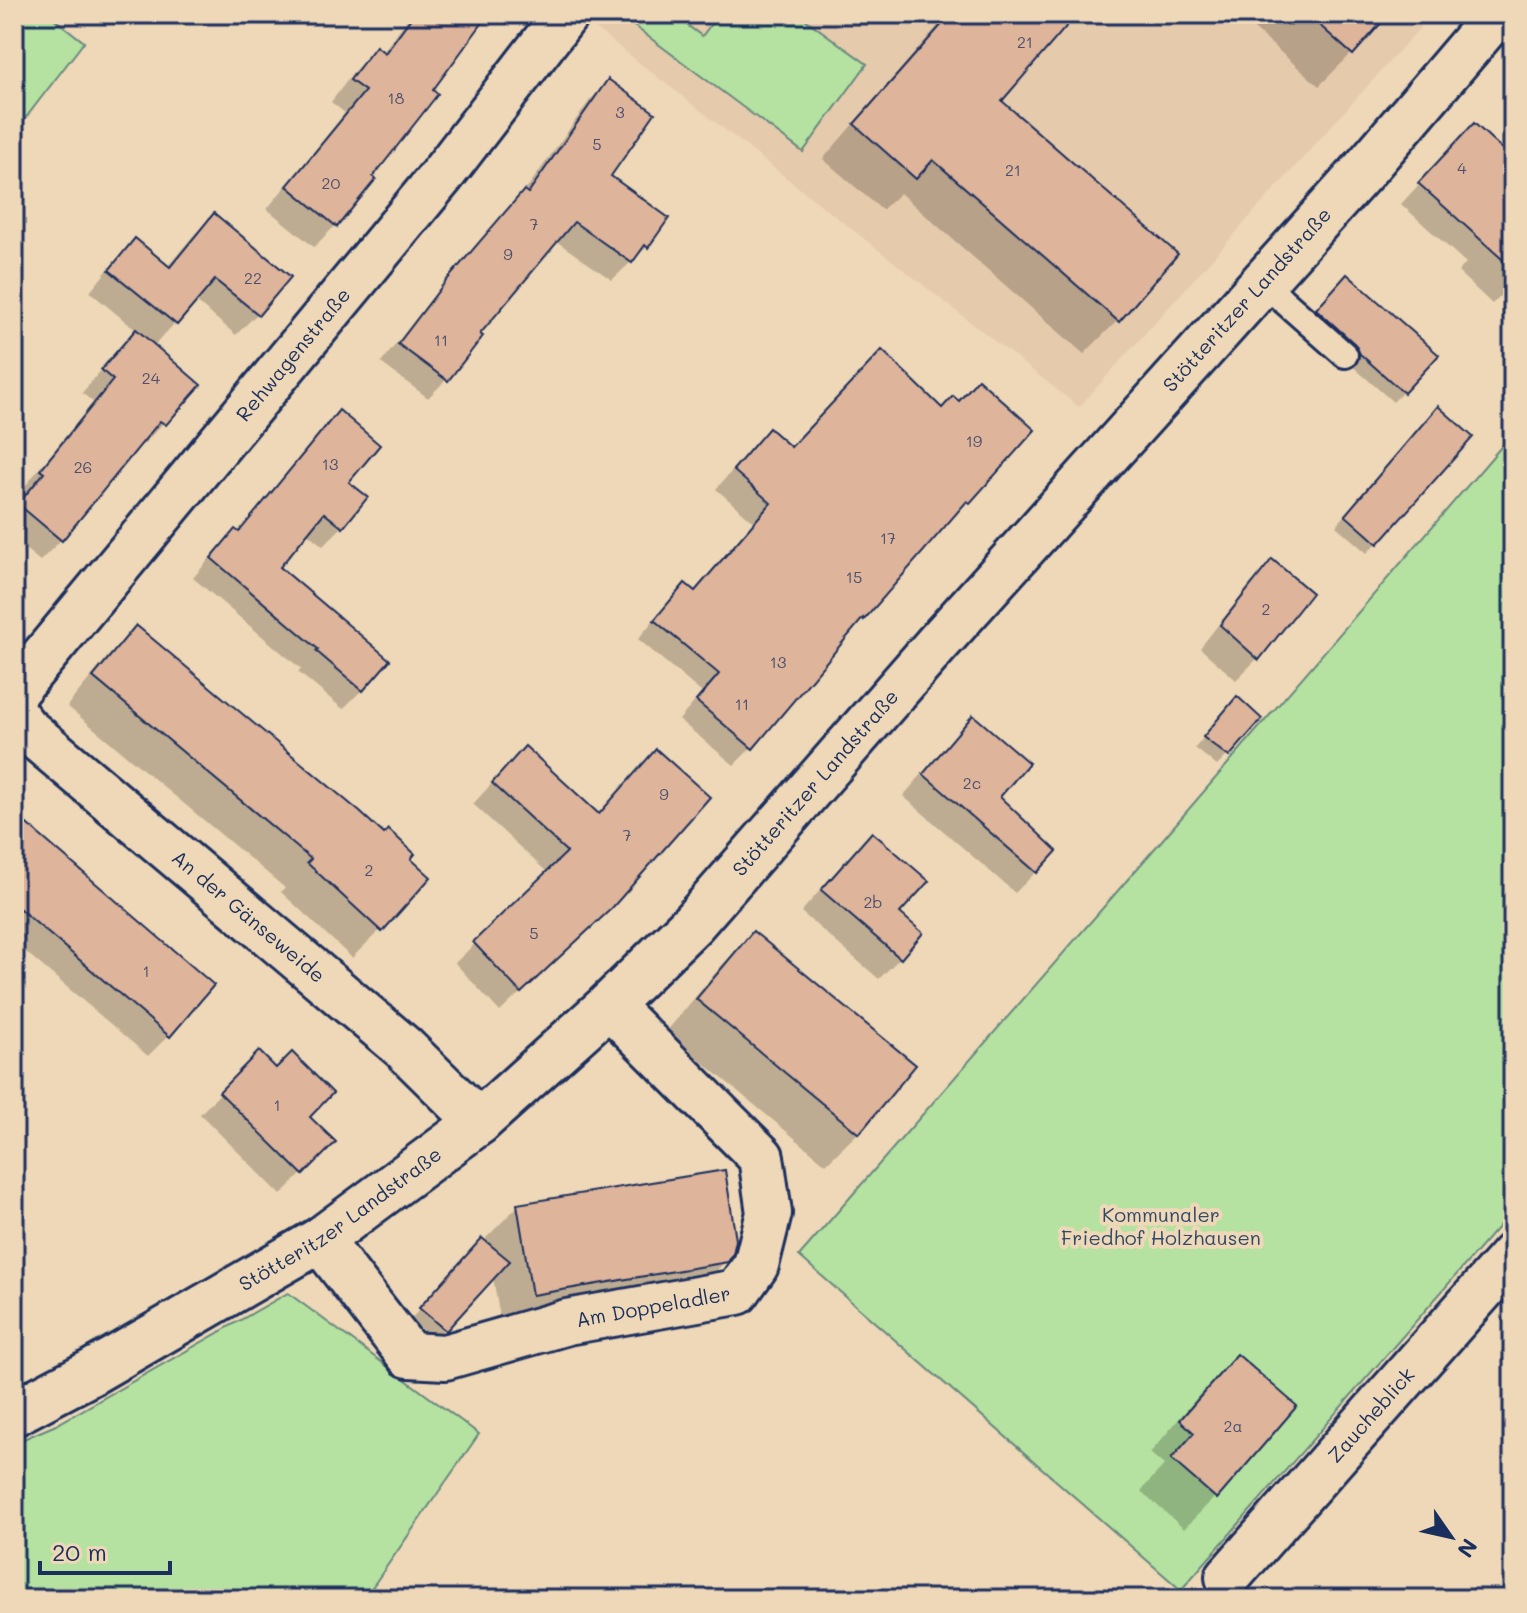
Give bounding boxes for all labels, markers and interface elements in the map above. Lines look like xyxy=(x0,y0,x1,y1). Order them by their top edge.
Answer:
house number: 21 xyxy=(1017,31,1033,52)
house number: 18 xyxy=(388,87,405,108)
house number: 3 xyxy=(615,101,625,122)
house number: 5 xyxy=(592,133,602,154)
house number: 4 xyxy=(1457,157,1467,178)
house number: 21 xyxy=(1005,159,1021,180)
house number: 20 xyxy=(322,172,341,193)
street label: Stötteritzer Landstraße xyxy=(1157,201,1336,397)
house number: 7 xyxy=(530,213,539,234)
house number: 9 xyxy=(503,243,513,264)
house number: 22 xyxy=(244,267,262,288)
street label: Rehwagenstraße xyxy=(230,282,355,426)
house number: 11 xyxy=(434,329,448,350)
house number: 24 xyxy=(142,367,161,388)
house number: 19 xyxy=(966,430,982,451)
house number: 13 xyxy=(322,453,338,474)
house number: 26 xyxy=(74,456,92,477)
house number: 17 xyxy=(880,527,896,548)
house number: 15 xyxy=(846,566,862,587)
house number: 2 xyxy=(1262,598,1270,619)
house number: 13 xyxy=(770,651,786,672)
street label: Stötteritzer Landstraße xyxy=(726,683,904,881)
house number: 11 xyxy=(735,693,749,714)
house number: 2c xyxy=(963,772,981,793)
house number: 9 xyxy=(659,783,669,804)
house number: 7 xyxy=(623,824,632,845)
street label: An der Gänseweide xyxy=(167,844,331,988)
house number: 2 xyxy=(365,859,373,880)
house number: 2b xyxy=(863,891,883,912)
house number: 5 xyxy=(529,922,539,943)
house number: 1 xyxy=(142,960,150,981)
house number: 1 xyxy=(273,1094,281,1115)
street label: Stötteritzer Landstraße xyxy=(234,1140,446,1296)
park label: Kommunaler Friedhof Holzhausen xyxy=(1061,1201,1261,1250)
street label: Am Doppeladler xyxy=(574,1279,732,1332)
street label: Zaucheblick xyxy=(1321,1362,1419,1468)
house number: 2a xyxy=(1224,1415,1242,1436)
north arrow xyxy=(1411,1497,1491,1577)
scale bar xyxy=(40,1525,170,1575)
text: N xyxy=(1451,1533,1485,1563)
text: 20 m xyxy=(52,1536,107,1567)

